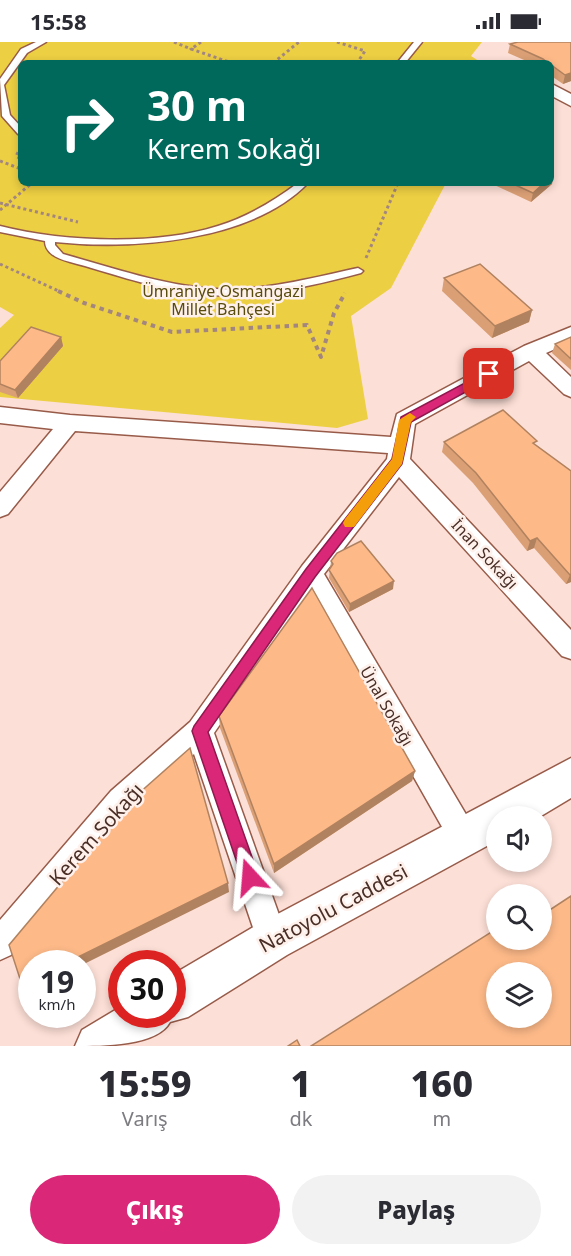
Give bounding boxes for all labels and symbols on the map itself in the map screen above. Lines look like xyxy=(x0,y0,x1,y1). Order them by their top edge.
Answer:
park label: Ümraniye Osmangazi Millet Bahçesi xyxy=(142,280,304,320)
pin xyxy=(463,348,514,399)
street label: İnan Sokağı xyxy=(447,514,523,594)
street label: Ünal Sokağı xyxy=(355,662,419,750)
street label: Kerem Sokağı xyxy=(43,777,149,891)
position arrow xyxy=(218,845,282,909)
street label: Natoyolu Caddesi xyxy=(254,857,412,959)
speed limit sign: 30 xyxy=(108,950,186,1028)

